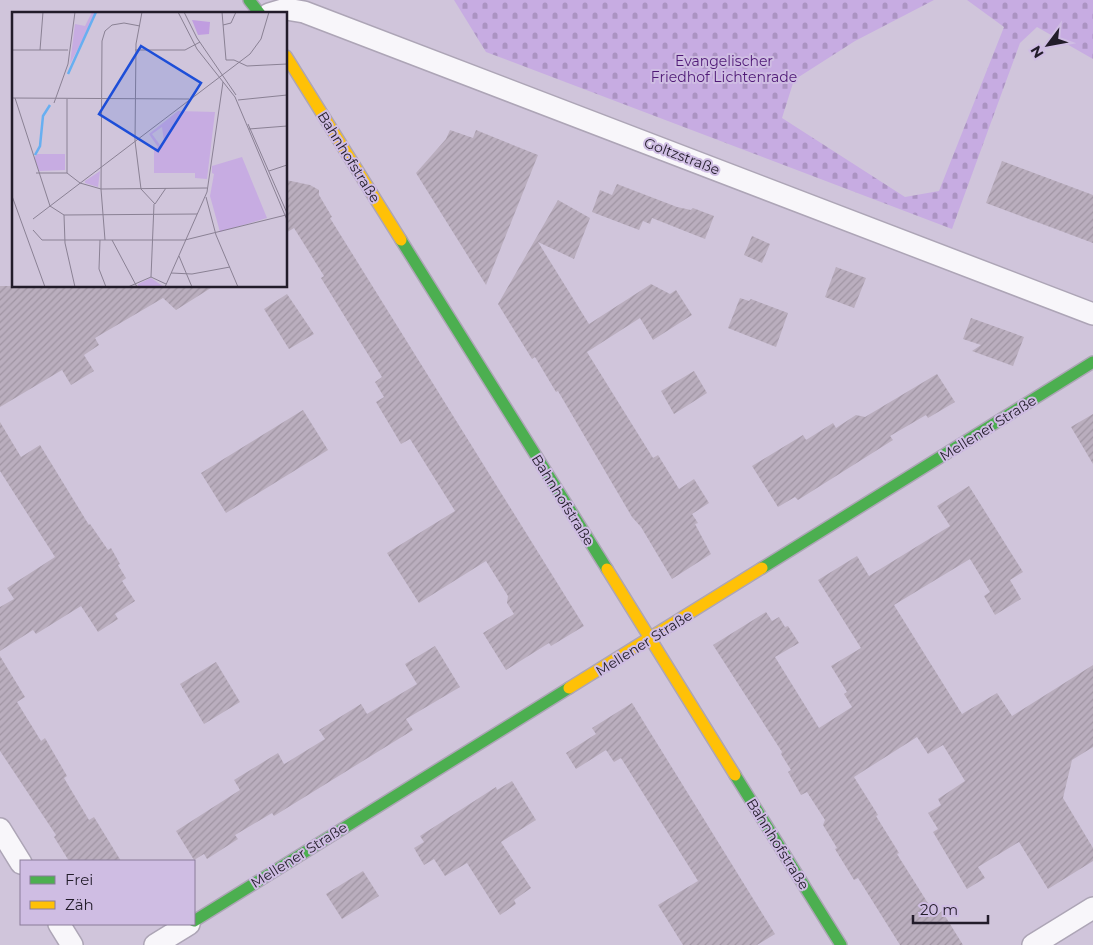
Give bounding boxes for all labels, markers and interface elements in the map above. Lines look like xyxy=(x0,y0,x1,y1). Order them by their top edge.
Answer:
inset map xyxy=(12,12,288,288)
north arrow xyxy=(1023,20,1073,70)
text: N xyxy=(1026,42,1048,61)
park label: Evangelischer Friedhof Lichtenrade xyxy=(651,52,797,86)
street label: Bahnhofstraße xyxy=(314,108,384,206)
street label: Goltzstraße xyxy=(642,133,722,179)
street label: Mellener Straße xyxy=(936,391,1040,465)
street label: Bahnhofstraße xyxy=(528,451,598,549)
street label: Mellener Straße xyxy=(592,606,696,680)
street label: Bahnhofstraße xyxy=(743,795,813,893)
street label: Mellener Straße xyxy=(247,818,351,892)
legend xyxy=(20,860,195,925)
text: Frei xyxy=(65,870,93,889)
scale bar xyxy=(913,892,988,924)
text: Zäh xyxy=(65,895,94,914)
text: 20 m xyxy=(920,900,958,919)

